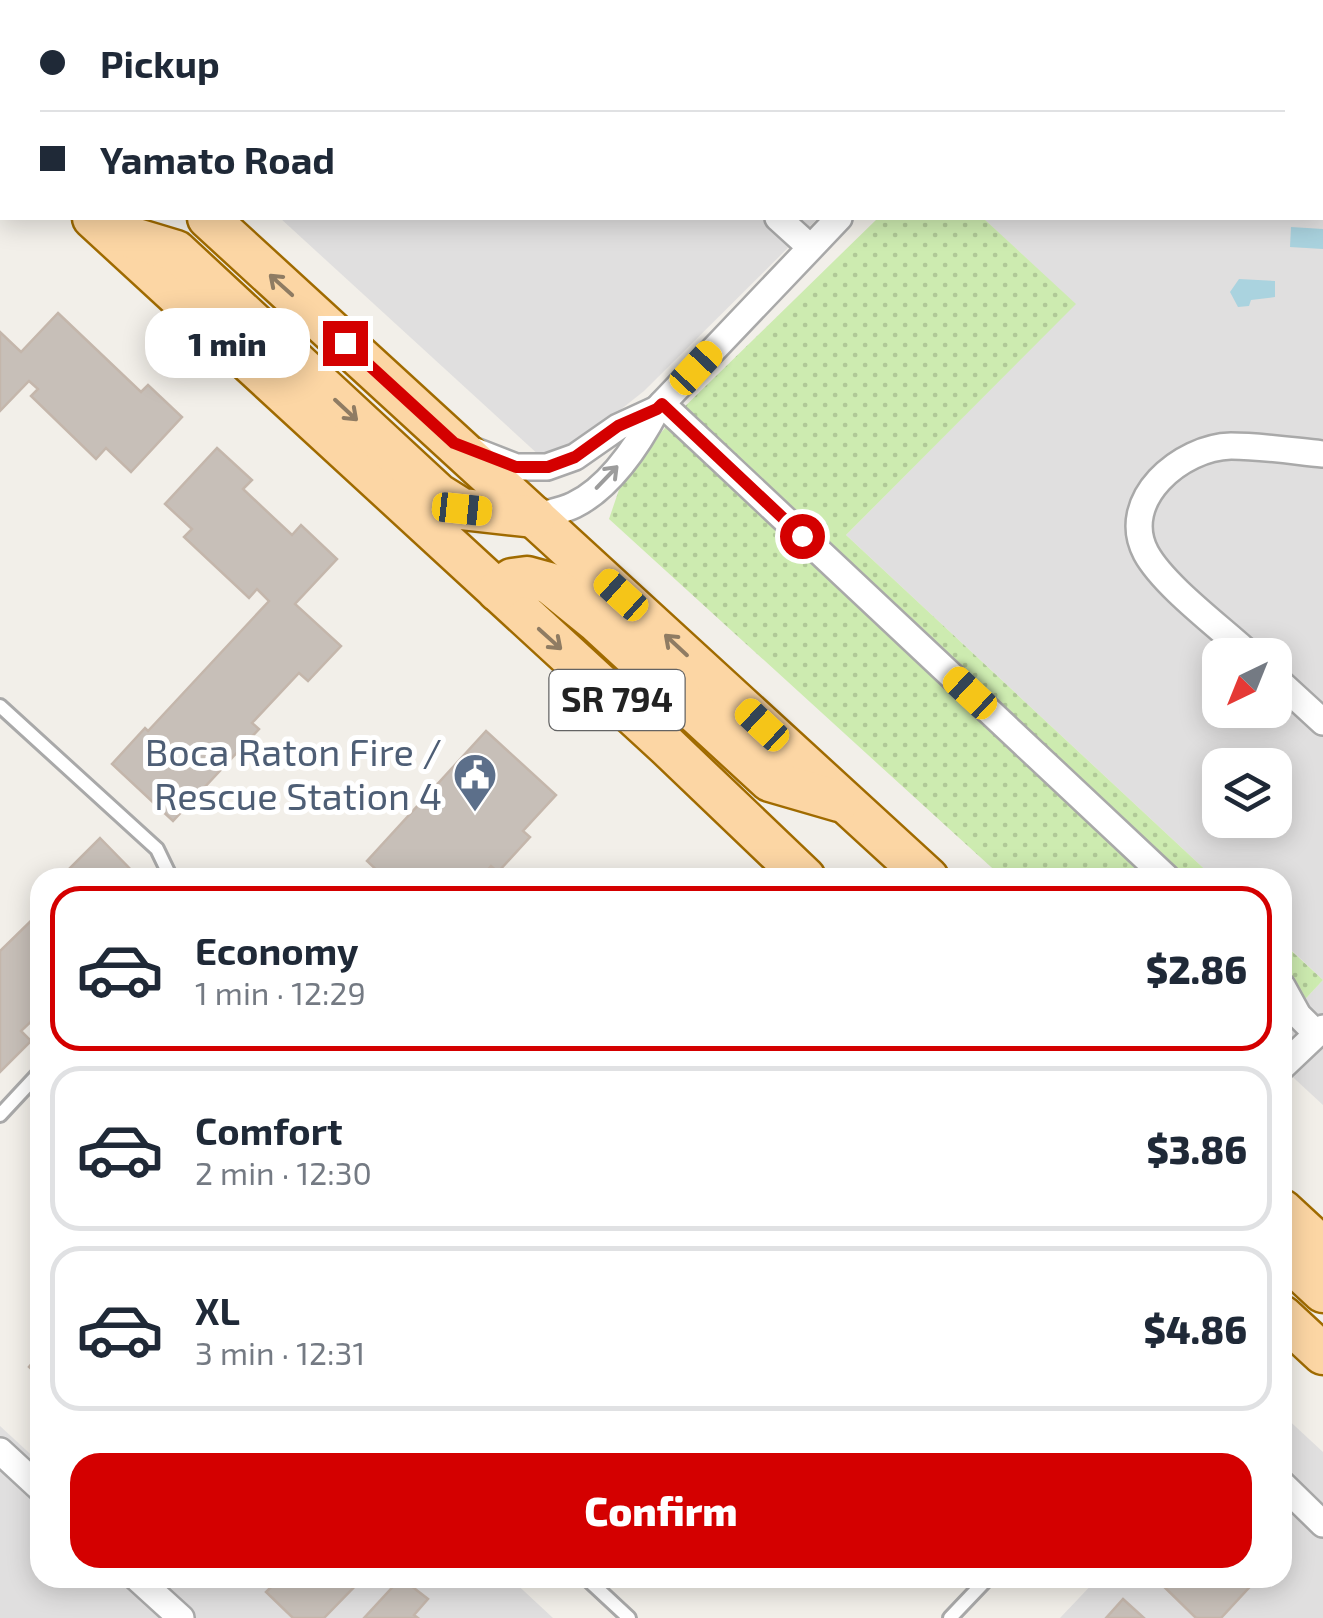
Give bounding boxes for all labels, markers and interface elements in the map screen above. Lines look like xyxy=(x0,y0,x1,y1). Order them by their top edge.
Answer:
text: Pickup xyxy=(100,40,220,86)
text: Yamato Road xyxy=(100,136,335,182)
one-way arrow xyxy=(269,273,294,296)
callout: 1 min xyxy=(145,308,310,378)
route end xyxy=(323,321,368,366)
text: 1 min xyxy=(188,324,267,362)
car xyxy=(665,336,727,400)
one-way arrow xyxy=(333,398,358,421)
one-way arrow xyxy=(595,466,619,490)
car xyxy=(431,491,493,527)
route start xyxy=(780,514,825,559)
car xyxy=(589,564,653,626)
one-way arrow xyxy=(537,627,562,650)
one-way arrow xyxy=(664,634,689,657)
north arrow xyxy=(1202,638,1292,728)
map controls xyxy=(1202,638,1292,838)
car xyxy=(938,662,1002,724)
road number: SR 794 xyxy=(550,670,684,730)
car xyxy=(730,694,794,756)
place label: Boca Raton Fire / Rescue Station 4 xyxy=(145,728,442,818)
button: layers xyxy=(1202,748,1292,838)
public building icon: Boca Raton Fire / Rescue Station 4 xyxy=(452,752,498,813)
icon: car xyxy=(75,924,165,1014)
text: Economy xyxy=(195,927,359,973)
text: $2.86 xyxy=(1146,946,1247,992)
text: 1 min · 12:29 xyxy=(195,973,366,1011)
icon: car xyxy=(75,1104,165,1194)
text: Comfort xyxy=(195,1107,343,1153)
text: $3.86 xyxy=(1146,1126,1247,1172)
text: 2 min · 12:30 xyxy=(195,1153,372,1191)
icon: car xyxy=(75,1284,165,1374)
text: XL xyxy=(195,1287,240,1333)
text: $4.86 xyxy=(1144,1306,1247,1352)
text: 3 min · 12:31 xyxy=(195,1333,365,1371)
button: Confirm xyxy=(70,1453,1252,1568)

